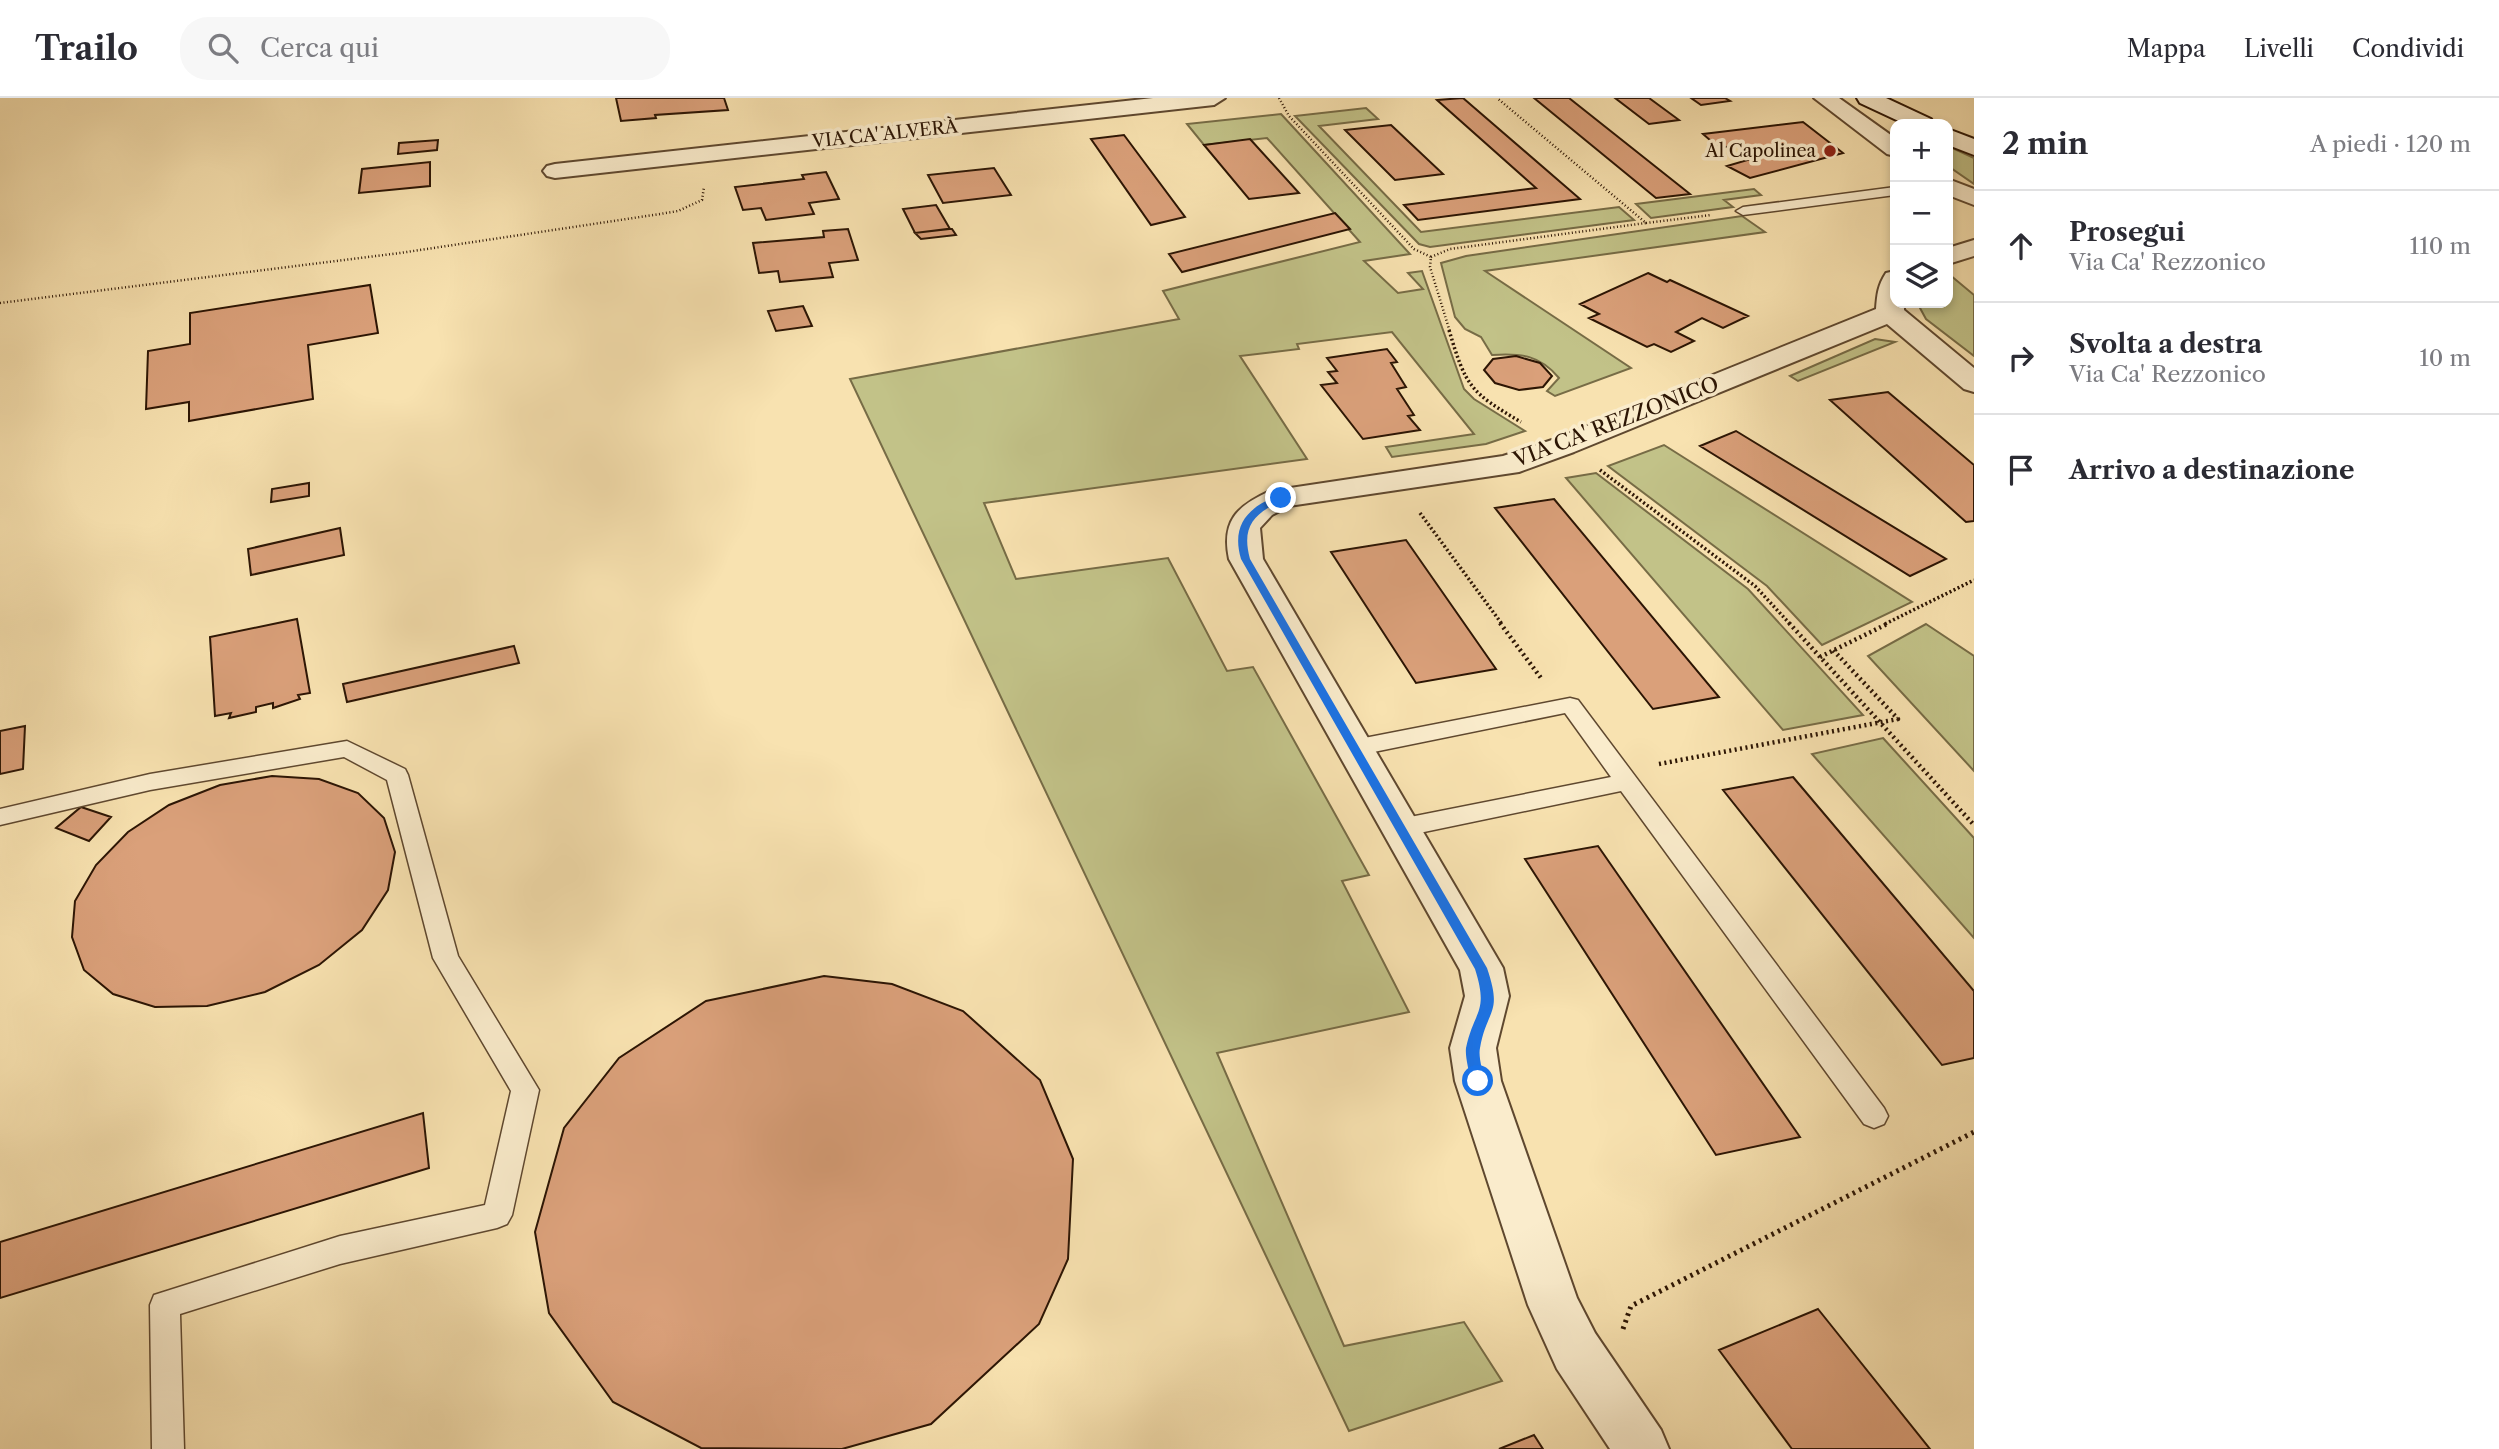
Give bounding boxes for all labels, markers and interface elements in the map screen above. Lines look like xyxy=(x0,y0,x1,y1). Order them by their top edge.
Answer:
search box xyxy=(180,17,670,80)
text: Trailo xyxy=(35,28,138,69)
icon: search xyxy=(204,29,242,67)
text: Cerca qui xyxy=(260,32,379,64)
text: Mappa xyxy=(2127,34,2206,63)
text: Livelli xyxy=(2244,34,2314,63)
text: Condividi xyxy=(2352,34,2464,63)
street label: VIA CA' ALVERÀ xyxy=(810,114,960,153)
map controls xyxy=(1890,119,1953,308)
button: + xyxy=(1890,119,1953,182)
text: 2 min xyxy=(2002,125,2088,162)
text: A piedi · 120 m xyxy=(2310,130,2471,158)
place label: Al Capolinea xyxy=(1704,140,1817,162)
marker: Al Capolinea xyxy=(1822,143,1838,159)
button: − xyxy=(1890,182,1953,245)
text: Prosegui xyxy=(2069,216,2185,248)
icon: ahead xyxy=(2002,227,2040,265)
text: 110 m xyxy=(2410,232,2471,260)
button: layers xyxy=(1890,245,1953,308)
text: Via Ca' Rezzonico xyxy=(2069,248,2266,276)
text: Svolta a destra xyxy=(2069,328,2262,360)
icon: right xyxy=(2002,339,2040,377)
text: 10 m xyxy=(2419,344,2471,372)
text: Via Ca' Rezzonico xyxy=(2069,360,2266,388)
street label: VIA CA' REZZONICO xyxy=(1509,371,1722,473)
icon: arrive xyxy=(2002,451,2040,489)
text: Arrivo a destinazione xyxy=(2069,454,2355,486)
route end xyxy=(1265,482,1296,513)
route start xyxy=(1462,1065,1493,1096)

